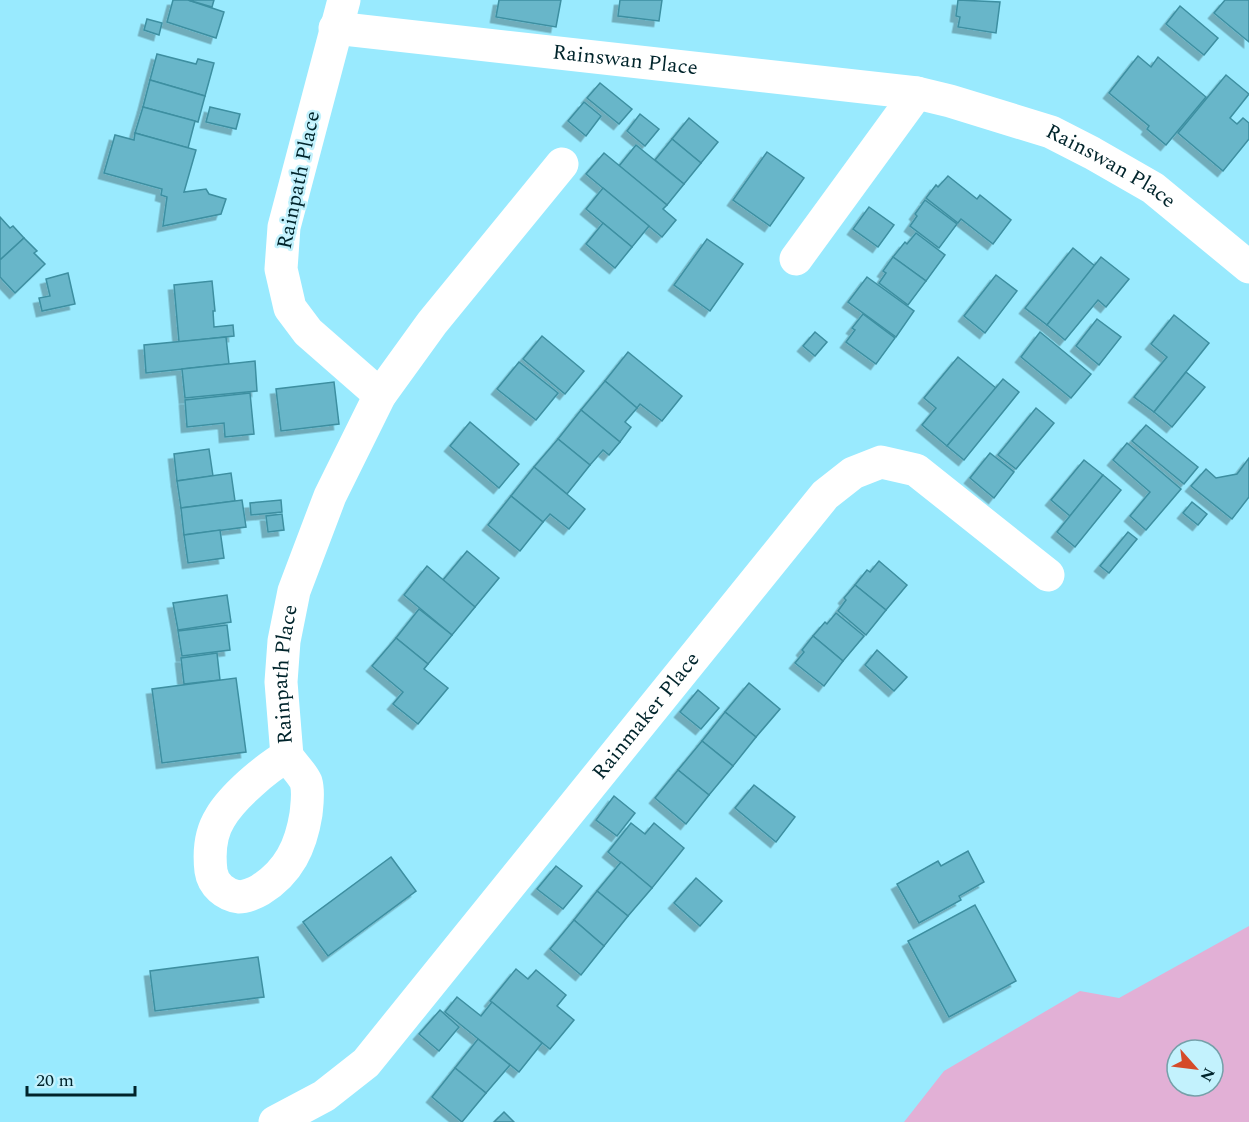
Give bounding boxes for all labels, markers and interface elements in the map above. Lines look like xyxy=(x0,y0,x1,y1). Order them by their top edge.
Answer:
street label: Rainswan Place xyxy=(551,36,700,84)
street label: Rainpath Place xyxy=(269,108,329,252)
street label: Rainswan Place xyxy=(1040,116,1183,216)
street label: Rainpath Place xyxy=(265,602,307,746)
street label: Rainmaker Place xyxy=(585,645,708,787)
north arrow xyxy=(1165,1038,1225,1098)
scale bar xyxy=(27,1059,135,1097)
text: N xyxy=(1194,1063,1221,1086)
text: 20 m xyxy=(36,1067,74,1094)

